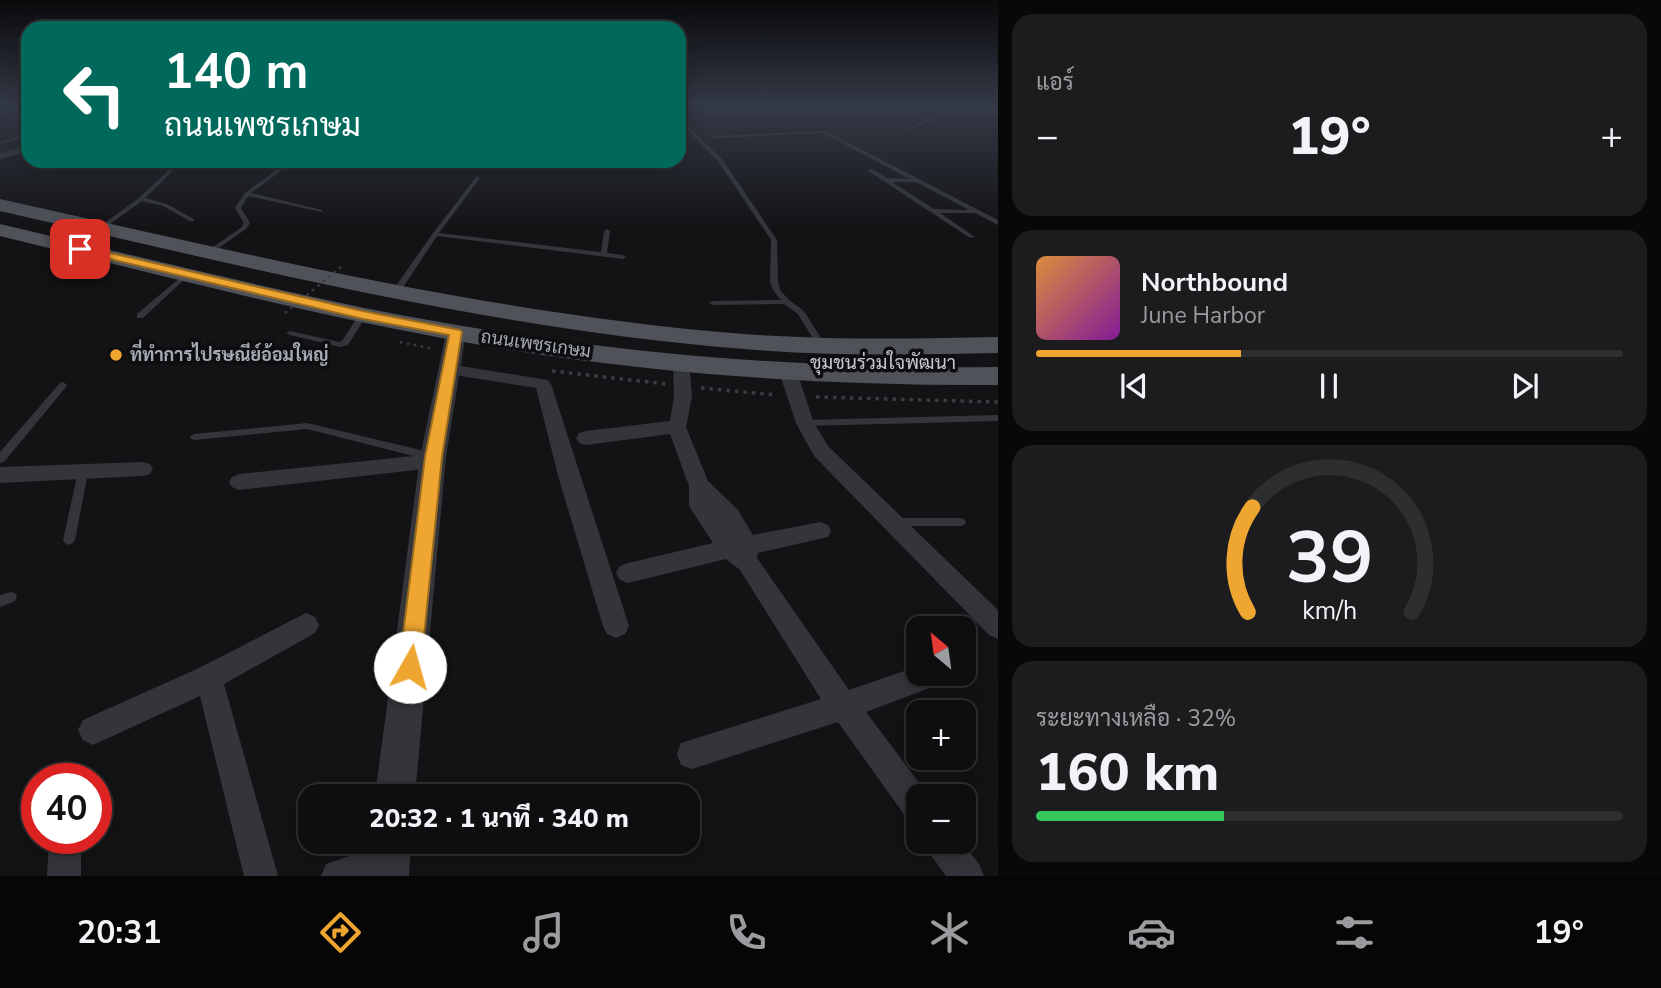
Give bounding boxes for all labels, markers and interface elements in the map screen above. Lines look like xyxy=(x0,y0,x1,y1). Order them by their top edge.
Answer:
text: 140 m xyxy=(164,38,308,105)
icon: left xyxy=(49,49,140,140)
text: แอร์ xyxy=(1036,67,1074,98)
text: 19° xyxy=(1288,101,1371,172)
text: ถนนเพชรเกษม xyxy=(164,104,361,147)
text: − xyxy=(1036,111,1059,162)
text: + xyxy=(1600,111,1623,162)
pin xyxy=(50,219,110,279)
icon: arrive xyxy=(61,230,99,268)
text: Northbound xyxy=(1141,265,1288,300)
text: June Harbor xyxy=(1141,300,1265,331)
street label: ถนนเพชรเกษม xyxy=(479,324,593,364)
place label: ที่ทำการไปรษณีย์อ้อมใหญ่ xyxy=(130,339,329,367)
marker: ที่ทำการไปรษณีย์อ้อมใหญ่ xyxy=(108,347,124,363)
district label: ชุมชนร่วมใจพัฒนา xyxy=(810,350,956,376)
icon: previous xyxy=(1115,367,1153,405)
icon: pause xyxy=(1310,367,1348,405)
icon: next xyxy=(1506,367,1544,405)
text: 39 xyxy=(1286,508,1373,608)
text: km/h xyxy=(1302,594,1357,628)
north arrow xyxy=(906,616,976,686)
map controls xyxy=(906,616,976,854)
position arrow xyxy=(373,630,447,704)
button: + xyxy=(906,700,976,770)
text: ระยะทางเหลือ · 32% xyxy=(1036,703,1236,734)
text: 160 km xyxy=(1036,737,1219,808)
speed limit sign: 40 xyxy=(21,763,112,854)
button: − xyxy=(906,784,976,854)
text: 20:32 · 1 นาที · 340 m xyxy=(369,801,629,836)
icon: directions xyxy=(316,908,365,957)
icon: music xyxy=(519,908,568,957)
icon: phone xyxy=(722,908,771,957)
icon: climate xyxy=(925,908,974,957)
icon: car xyxy=(1127,908,1176,957)
icon: filters xyxy=(1330,908,1379,957)
text: 20:31 xyxy=(77,911,162,954)
text: 19° xyxy=(1533,911,1584,954)

